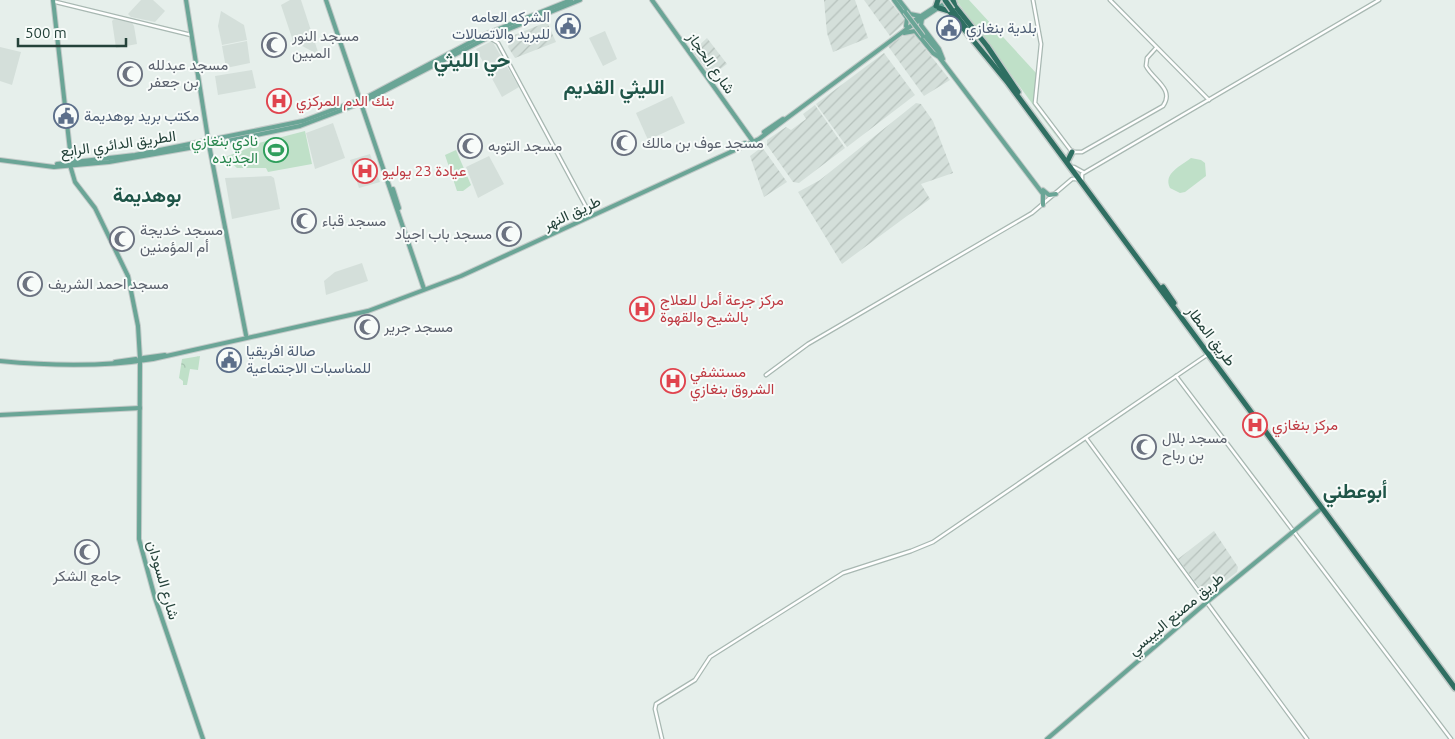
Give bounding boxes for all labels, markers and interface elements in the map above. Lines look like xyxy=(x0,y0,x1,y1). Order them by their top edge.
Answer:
place label: الشركه العامه للبريد والاتصالات xyxy=(452,8,550,43)
public building icon: الشركه العامه للبريد والاتصالات xyxy=(555,13,581,39)
scale bar xyxy=(18,15,125,47)
public building icon: بلدية بنغازي xyxy=(936,15,962,41)
place label: بلدية بنغازي xyxy=(966,19,1037,41)
text: 500 m xyxy=(25,24,67,41)
place label: مسجد النور المبين xyxy=(291,27,359,63)
street label: شارع الحجاز xyxy=(681,28,739,98)
mosque icon: مسجد النور المبين xyxy=(261,32,287,58)
district label: حي الليثي xyxy=(434,48,510,77)
place label: مسجد عبدلله بن جعفر xyxy=(147,56,228,92)
mosque icon: مسجد عبدلله بن جعفر xyxy=(117,61,143,87)
district label: الليثي القديم xyxy=(563,75,665,104)
hospital icon: بنك الدم المركزي xyxy=(266,88,292,114)
place label: بنك الدم المركزي xyxy=(296,92,395,114)
public building icon: مكتب بريد بوهديمة xyxy=(53,103,79,129)
place label: مكتب بريد بوهديمة xyxy=(84,107,199,125)
street label: الطريق الدائري الرابع xyxy=(59,127,178,165)
mosque icon: مسجد عوف بن مالك xyxy=(611,130,637,156)
place label: نادي بنغازي الجديده xyxy=(191,132,258,167)
mosque icon: مسجد التوبه xyxy=(457,133,483,159)
place label: مسجد عوف بن مالك xyxy=(642,134,764,153)
sports icon: نادي بنغازي الجديده xyxy=(263,137,289,163)
place label: مسجد التوبه xyxy=(488,137,562,155)
hospital icon: عيادة 23 يوليو xyxy=(352,158,378,184)
place label: عيادة 23 يوليو xyxy=(382,162,467,180)
district label: بوهديمة xyxy=(113,183,181,208)
street label: طريق النهر xyxy=(539,192,604,235)
mosque icon: مسجد قباء xyxy=(291,208,317,234)
place label: مسجد قباء xyxy=(322,212,386,230)
place label: مسجد خديجة أم المؤمنين xyxy=(140,221,223,257)
mosque icon: مسجد باب اجياد xyxy=(496,221,522,247)
place label: مسجد باب اجياد xyxy=(395,225,492,243)
mosque icon: مسجد خديجة أم المؤمنين xyxy=(109,226,135,252)
mosque icon: مسجد احمد الشريف xyxy=(17,271,43,297)
place label: مسجد احمد الشريف xyxy=(48,275,169,293)
place label: مركز جرعة أمل للعلاج بالشيح والقهوة xyxy=(660,291,784,328)
hospital icon: مركز جرعة أمل للعلاج بالشيح والقهوة xyxy=(629,296,655,322)
street label: طريق المطار xyxy=(1181,302,1240,370)
mosque icon: مسجد جرير xyxy=(354,314,380,340)
place label: مسجد جرير xyxy=(383,318,453,336)
place label: صالة افريقيا للمناسبات الاجتماعية xyxy=(246,342,371,377)
public building icon: صالة افريقيا للمناسبات الاجتماعية xyxy=(216,347,242,373)
place label: مستشفي الشروق بنغازي xyxy=(690,363,774,402)
hospital icon: مستشفي الشروق بنغازي xyxy=(660,368,686,394)
hospital icon: مركز بنغازي xyxy=(1242,412,1268,438)
place label: مركز بنغازي xyxy=(1272,416,1338,438)
place label: مسجد بلال بن رباح xyxy=(1162,429,1227,466)
mosque icon: مسجد بلال بن رباح xyxy=(1131,434,1157,460)
district label: أبوعطني xyxy=(1323,479,1387,508)
street label: شارع السودان xyxy=(141,538,183,622)
mosque icon: جامع الشكر xyxy=(74,539,100,565)
place label: جامع الشكر xyxy=(52,567,121,587)
street label: طريق مصنع البيبسي xyxy=(1124,568,1230,662)

